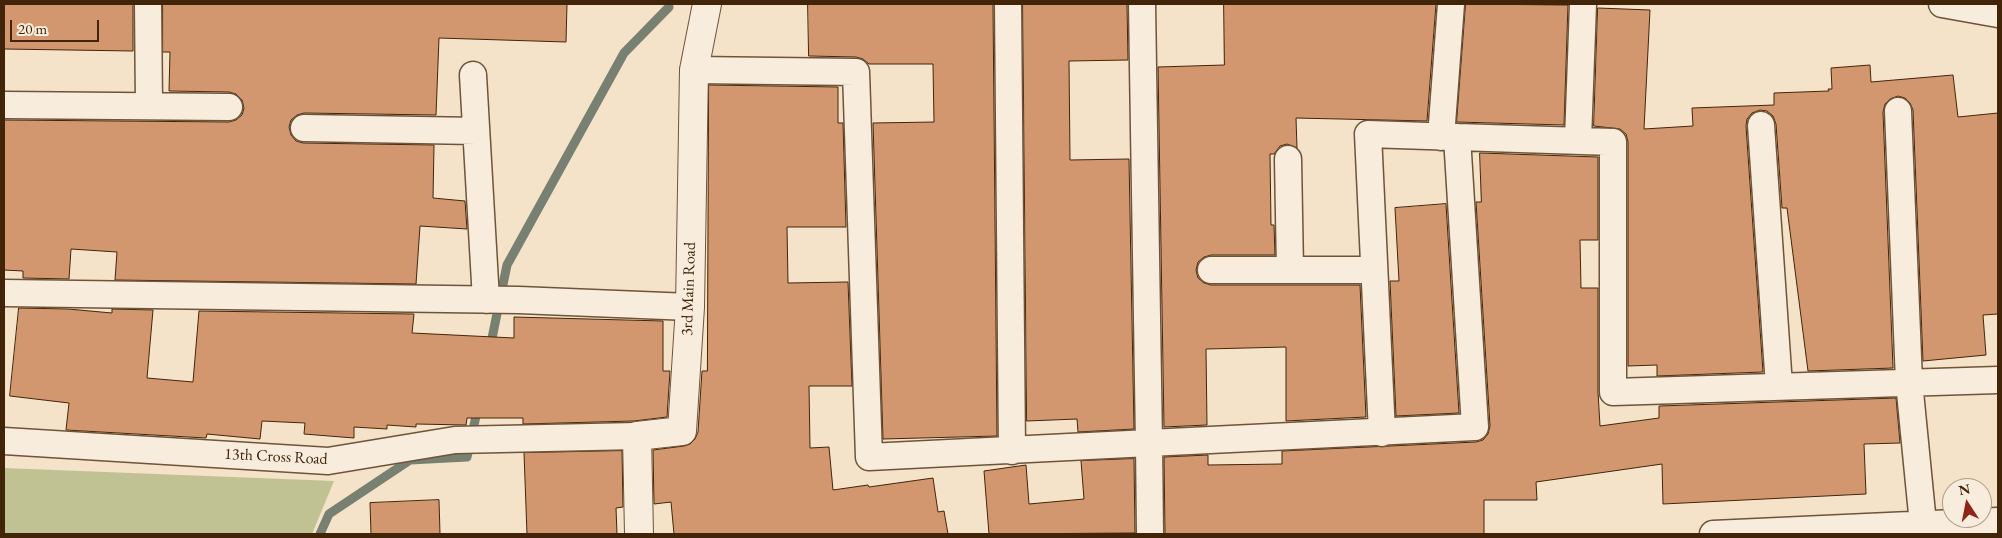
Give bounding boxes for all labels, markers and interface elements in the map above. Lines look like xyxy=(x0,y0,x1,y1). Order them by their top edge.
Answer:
scale bar xyxy=(12,10,101,42)
text: 20 m xyxy=(18,19,47,38)
street label: 3rd Main Road xyxy=(678,242,700,336)
street label: 13th Cross Road xyxy=(224,445,328,469)
north arrow xyxy=(1942,478,1992,528)
text: N xyxy=(1957,479,1972,499)

